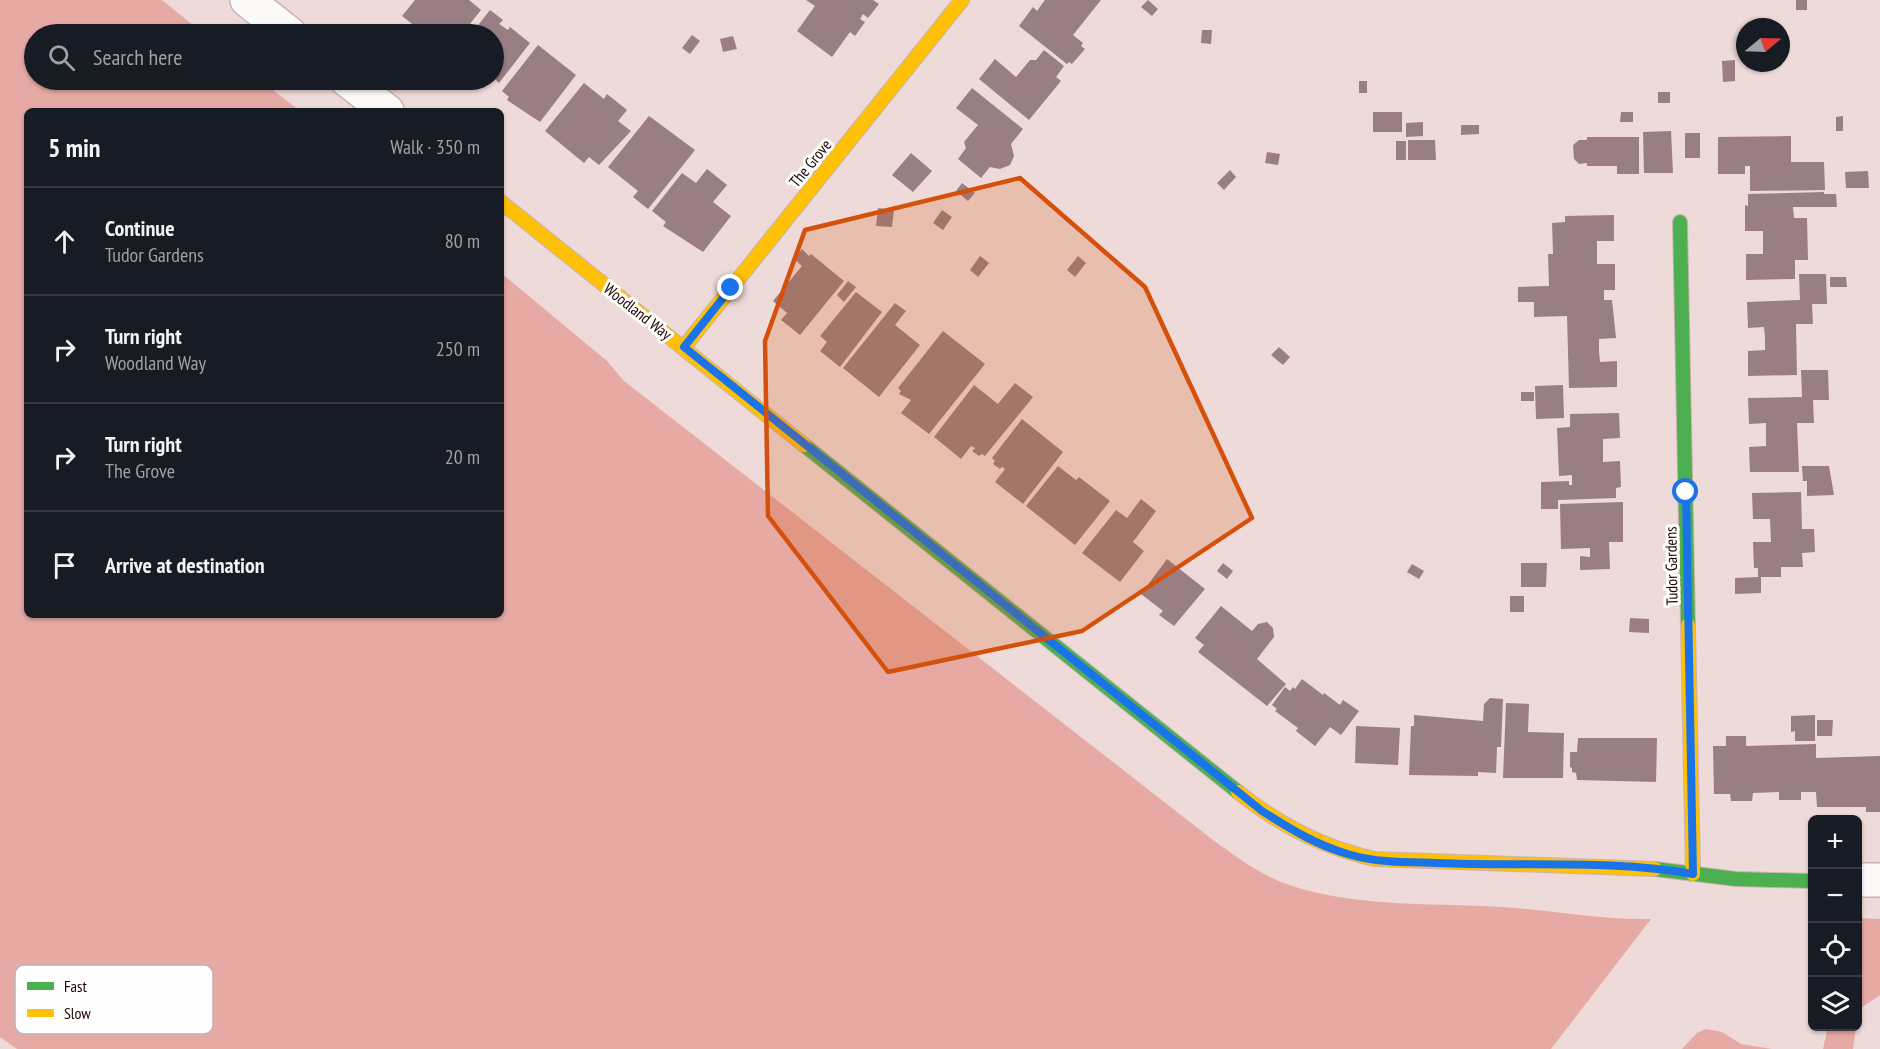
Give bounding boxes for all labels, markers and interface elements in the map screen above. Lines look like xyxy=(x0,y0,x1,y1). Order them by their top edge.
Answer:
north arrow xyxy=(1736,18,1790,72)
search box xyxy=(24,24,504,90)
icon: search xyxy=(45,41,78,74)
text: Search here xyxy=(93,43,182,71)
text: 5 min xyxy=(48,131,101,164)
text: Walk · 350 m xyxy=(390,134,480,160)
street label: The Grove xyxy=(785,135,835,191)
text: Continue xyxy=(105,214,175,242)
icon: ahead xyxy=(48,225,81,258)
text: 80 m xyxy=(445,228,480,254)
text: Tudor Gardens xyxy=(105,242,204,268)
route end xyxy=(717,274,743,300)
street label: Woodland Way xyxy=(600,278,676,344)
text: Turn right xyxy=(105,322,182,350)
icon: right xyxy=(48,333,81,366)
text: 250 m xyxy=(436,336,480,362)
text: Woodland Way xyxy=(105,350,206,376)
text: Turn right xyxy=(105,430,182,458)
icon: right xyxy=(48,441,81,474)
text: 20 m xyxy=(445,444,480,470)
text: The Grove xyxy=(105,458,175,484)
route start xyxy=(1672,478,1698,504)
street label: Tudor Gardens xyxy=(1660,526,1682,606)
icon: arrive xyxy=(48,549,81,582)
text: Arrive at destination xyxy=(105,551,265,579)
map controls xyxy=(1808,815,1862,1031)
button: + xyxy=(1808,815,1862,869)
button: − xyxy=(1808,869,1862,923)
button: locate xyxy=(1808,923,1862,977)
legend xyxy=(15,965,213,1034)
text: Fast xyxy=(64,976,87,996)
button: layers xyxy=(1808,977,1862,1031)
text: Slow xyxy=(64,1003,91,1023)

